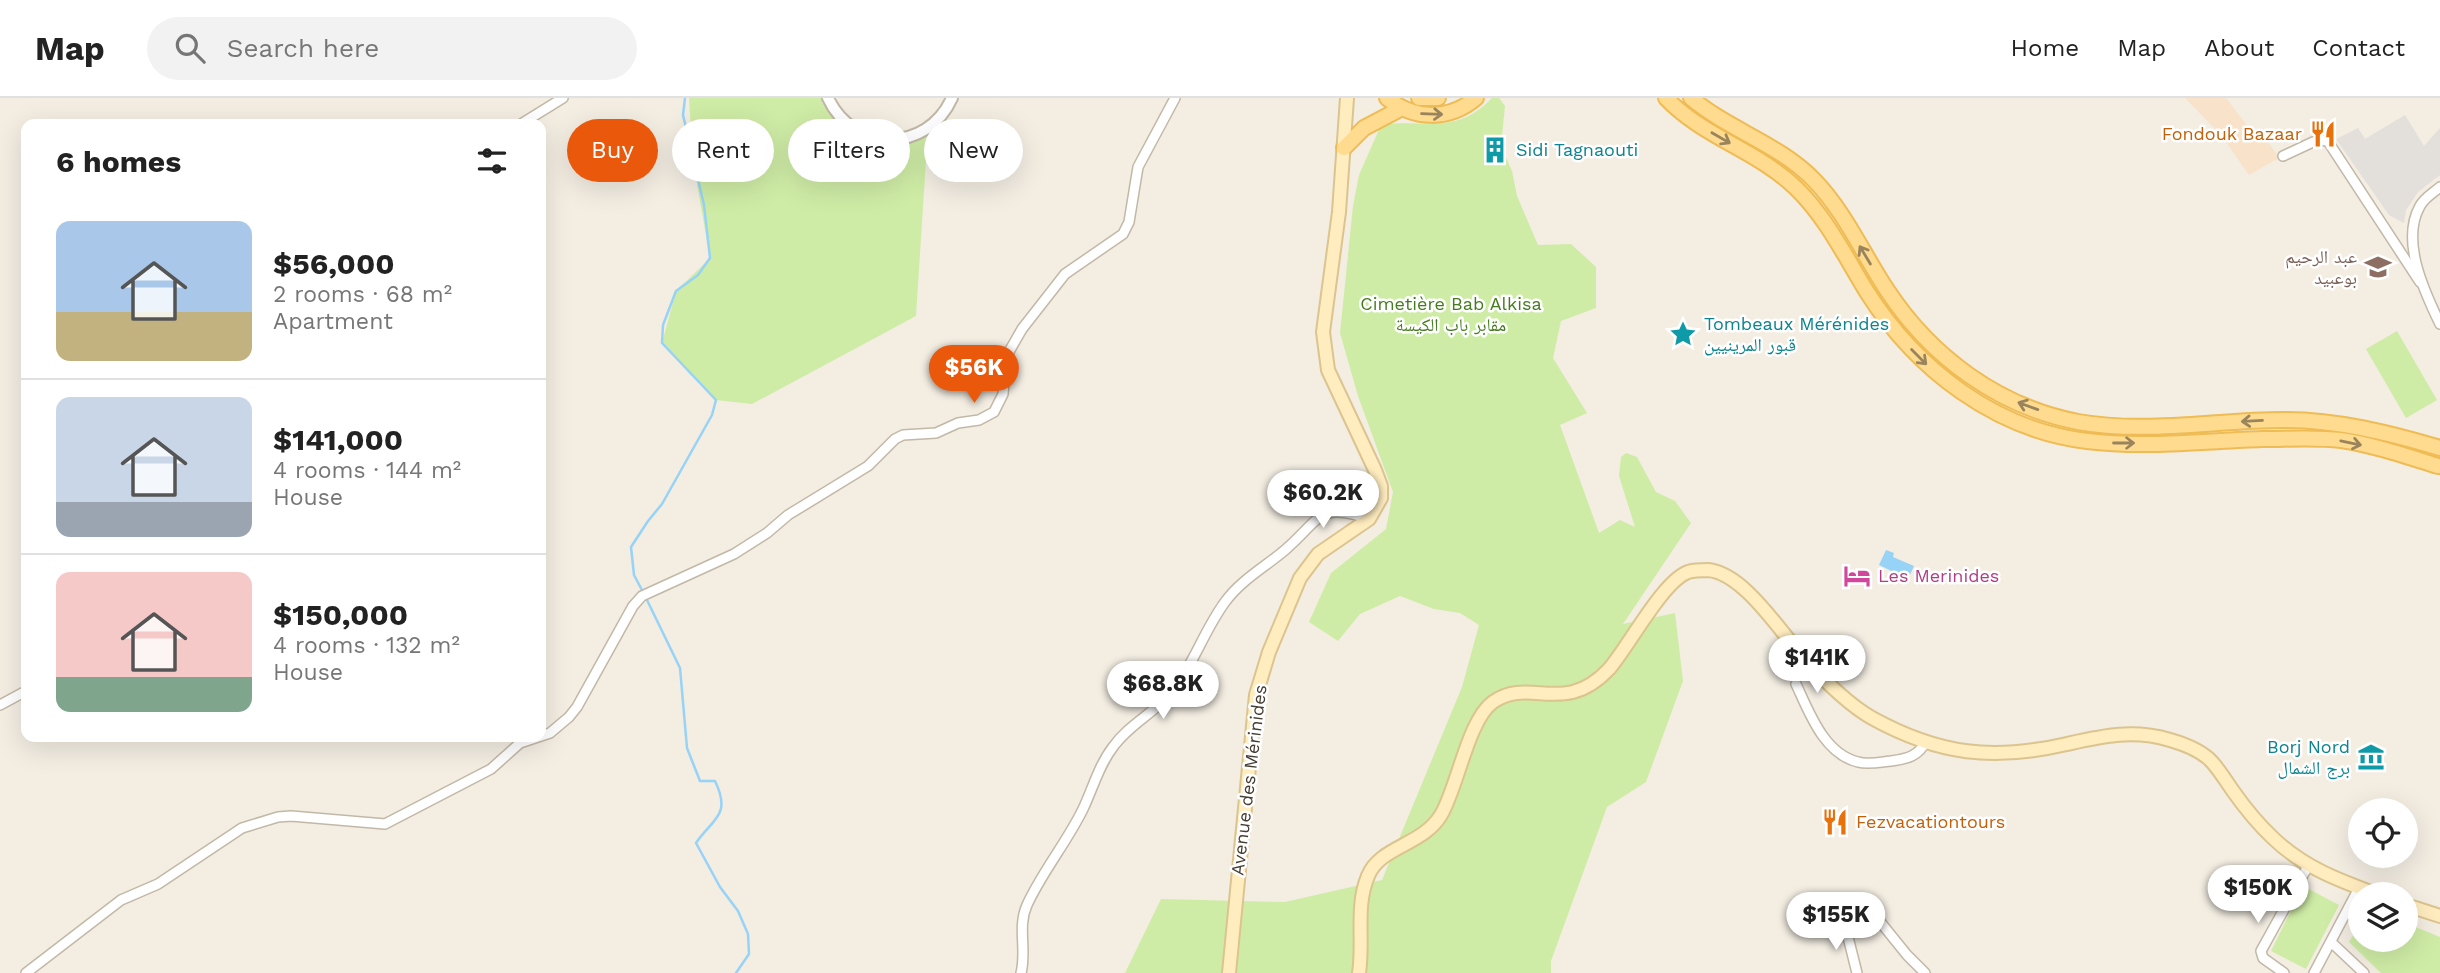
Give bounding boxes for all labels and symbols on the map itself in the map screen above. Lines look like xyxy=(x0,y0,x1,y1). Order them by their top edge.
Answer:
one-way arrow xyxy=(1420,107,1443,121)
restaurant icon: Fondouk Bazaar xyxy=(2308,119,2338,149)
place label: Fondouk Bazaar xyxy=(2162,123,2302,144)
one-way arrow xyxy=(1710,131,1730,145)
building icon: Sidi Tagnaouti xyxy=(1480,135,1510,165)
place label: Sidi Tagnaouti xyxy=(1516,139,1638,160)
one-way arrow xyxy=(1858,245,1872,265)
place label: عبد الرحيم بوعبيد xyxy=(2285,246,2357,289)
school or university icon: عبد الرحيم بوعبيد xyxy=(2363,252,2393,282)
park label: Cimetière Bab Alkisa مقابر باب الكيسة xyxy=(1360,293,1542,336)
place label: Tombeaux Mérénides قبور المرينيين xyxy=(1704,313,1889,356)
place icon: Tombeaux Mérénides قبور المرينيين xyxy=(1668,319,1698,349)
pin: $56K xyxy=(933,345,1015,405)
one-way arrow xyxy=(1911,349,1928,366)
one-way arrow xyxy=(2017,399,2039,412)
one-way arrow xyxy=(2241,415,2264,428)
one-way arrow xyxy=(2112,436,2135,450)
one-way arrow xyxy=(2339,436,2362,450)
pin: $60.2K xyxy=(1266,470,1380,530)
hotel icon: Les Merinides xyxy=(1842,561,1872,591)
place label: Les Merinides xyxy=(1878,565,1999,586)
pin: $141K xyxy=(1768,636,1866,695)
pin: $68.8K xyxy=(1106,662,1220,721)
street label: Avenue des Mérinides xyxy=(1226,683,1271,876)
place label: Borj Nord برج الشمال xyxy=(2267,736,2350,780)
museum icon: Borj Nord برج الشمال xyxy=(2356,742,2386,772)
restaurant icon: Fezvacationtours xyxy=(1820,807,1850,837)
place label: Fezvacationtours xyxy=(1856,811,2005,832)
pin: $150K xyxy=(2209,866,2307,925)
pin: $155K xyxy=(1787,892,1885,952)

